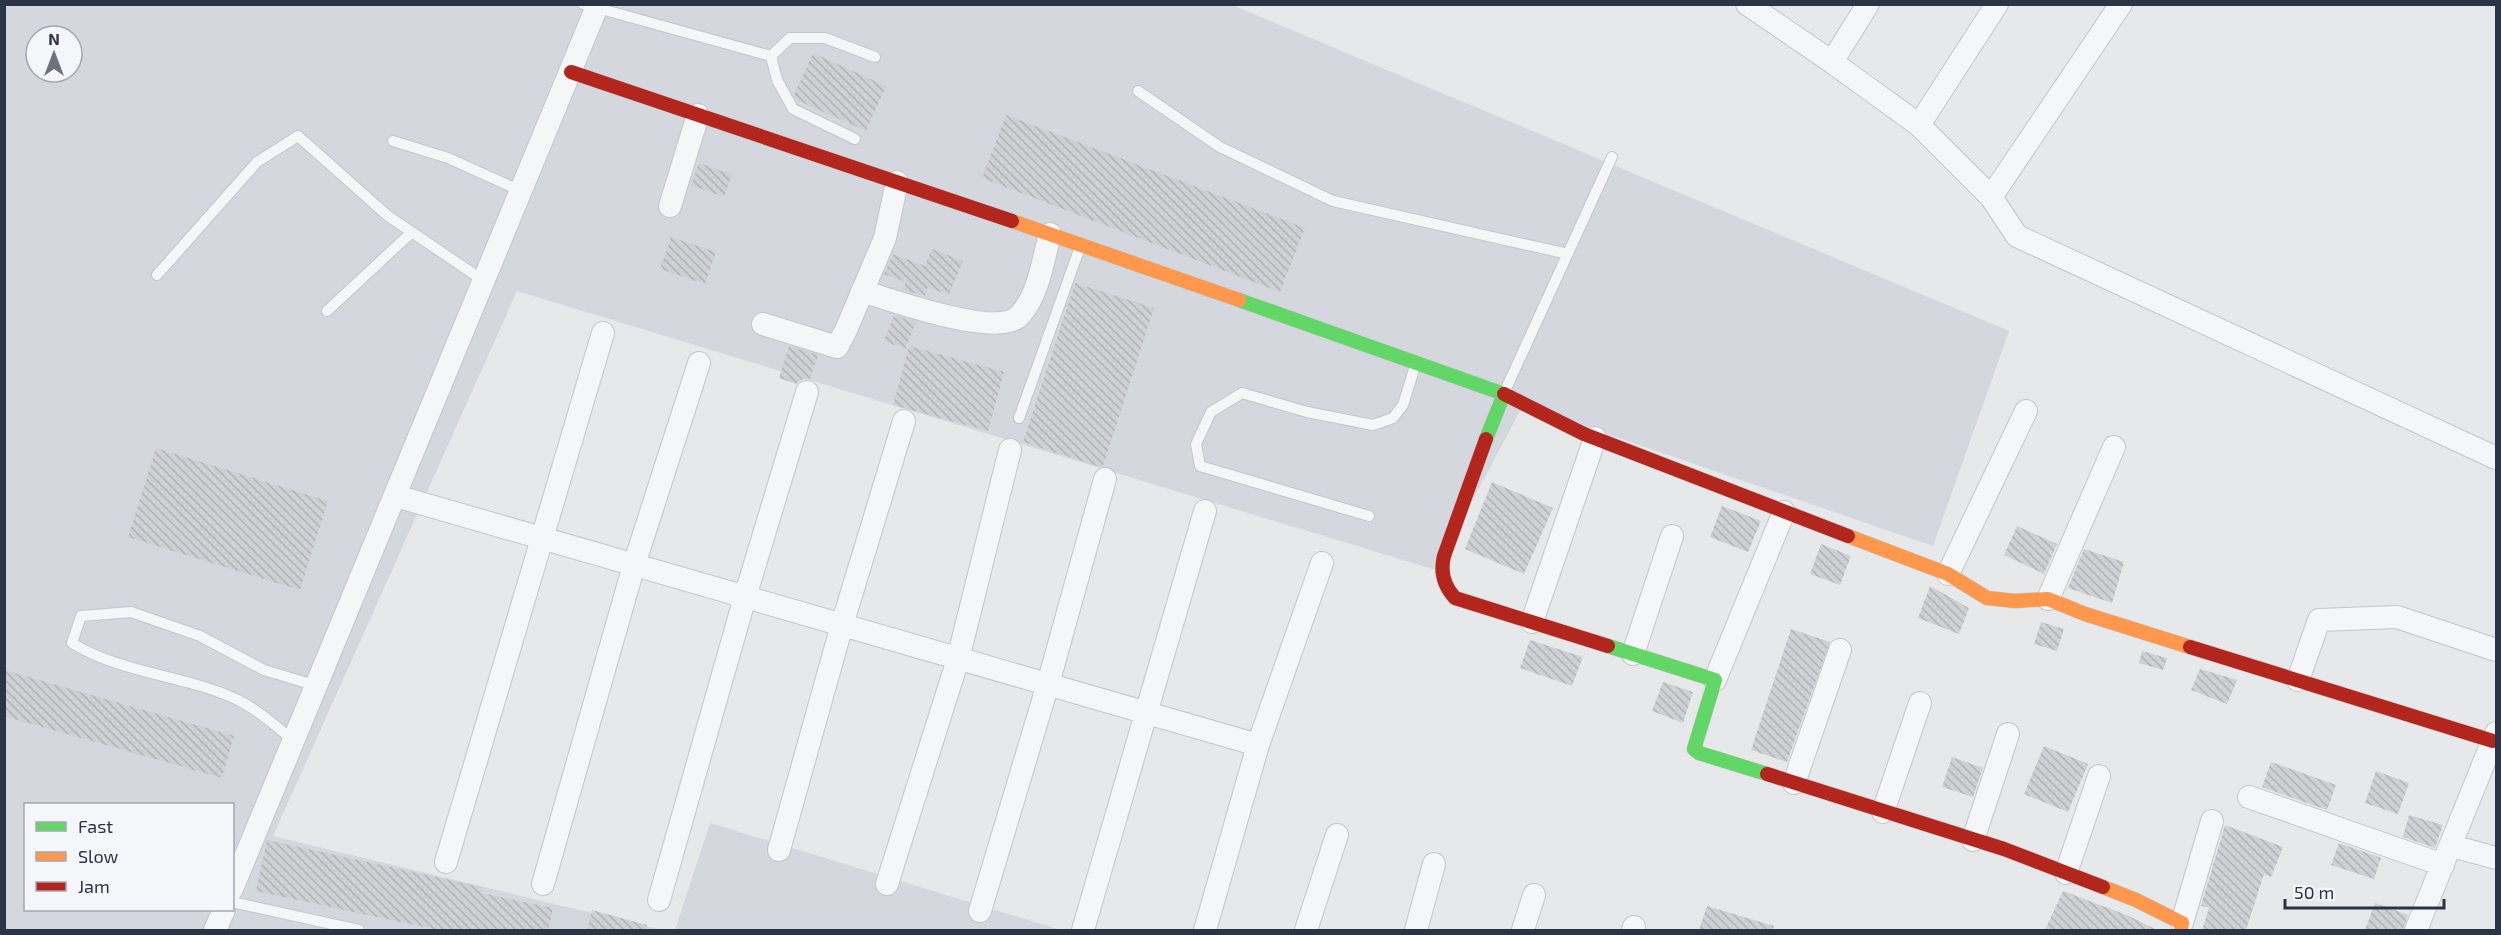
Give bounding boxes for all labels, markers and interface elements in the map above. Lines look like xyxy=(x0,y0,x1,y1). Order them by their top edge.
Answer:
north arrow xyxy=(24,24,84,84)
text: N xyxy=(48,29,60,48)
legend xyxy=(24,803,234,911)
text: Fast xyxy=(78,815,113,837)
text: Slow xyxy=(78,845,119,867)
scale bar xyxy=(2285,872,2444,910)
text: Jam xyxy=(78,875,110,897)
text: 50 m xyxy=(2294,881,2334,903)

